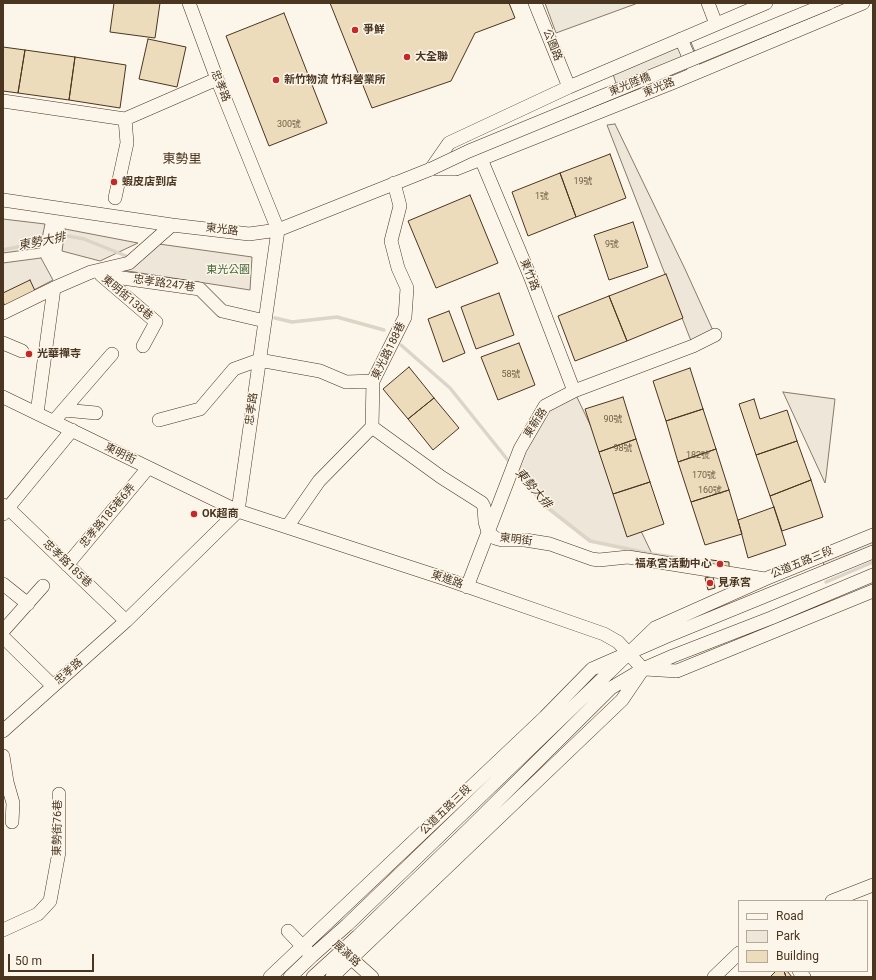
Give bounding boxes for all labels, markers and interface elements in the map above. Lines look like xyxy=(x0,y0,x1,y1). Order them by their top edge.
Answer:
place label: 爭鮮 xyxy=(363,23,385,37)
marker: 爭鮮 xyxy=(350,25,360,35)
street label: 公園路 xyxy=(540,27,564,63)
place label: 大全聯 xyxy=(415,50,448,64)
marker: 大全聯 xyxy=(402,52,412,62)
street label: 忠孝路 xyxy=(208,68,232,104)
street label: 東光陸橋 xyxy=(607,71,653,99)
place label: 新竹物流 竹科營業所 xyxy=(284,73,386,87)
marker: 新竹物流 竹科營業所 xyxy=(271,75,281,85)
street label: 東光路 xyxy=(641,76,677,100)
house number: 300號 xyxy=(277,120,301,130)
district label: 東勢里 xyxy=(163,152,201,168)
place label: 蝦皮店到店 xyxy=(122,175,177,189)
marker: 蝦皮店到店 xyxy=(109,177,119,187)
house number: 19號 xyxy=(573,177,593,187)
house number: 1號 xyxy=(535,192,549,202)
street label: 東光路 xyxy=(205,221,239,239)
water label: 東勢大排 xyxy=(17,230,67,254)
house number: 9號 xyxy=(605,240,619,250)
street label: 東竹路 xyxy=(517,257,541,293)
park label: 東光公園 xyxy=(206,263,250,277)
street label: 東明街138巷 xyxy=(99,273,155,323)
street label: 忠孝路247巷 xyxy=(132,273,196,295)
street label: 東光路188巷 xyxy=(369,320,409,382)
place label: 光華禪寺 xyxy=(37,347,81,361)
marker: 光華禪寺 xyxy=(24,349,34,359)
house number: 58號 xyxy=(501,370,521,380)
street label: 忠孝路 xyxy=(243,392,261,426)
street label: 東新路 xyxy=(521,406,551,440)
house number: 90號 xyxy=(603,415,623,425)
street label: 東明街 xyxy=(102,441,138,467)
house number: 98號 xyxy=(613,444,633,454)
house number: 182號 xyxy=(686,451,710,461)
water label: 東勢大排 xyxy=(512,466,554,512)
house number: 170號 xyxy=(692,471,716,481)
street label: 忠孝路185巷6弄 xyxy=(77,481,139,551)
house number: 160號 xyxy=(698,486,722,496)
place label: OK超商 xyxy=(202,507,239,521)
marker: OK超商 xyxy=(189,509,199,519)
street label: 東明街 xyxy=(499,531,533,549)
street label: 忠孝路185巷 xyxy=(40,538,94,590)
street label: 公道五路三段 xyxy=(769,545,835,581)
place label: 福承宮活動中心 xyxy=(635,557,712,571)
marker: 福承宮活動中心 xyxy=(715,559,725,569)
street label: 東進路 xyxy=(429,568,465,592)
place label: 見承宮 xyxy=(718,576,751,590)
marker: 見承宮 xyxy=(705,578,715,588)
street label: 忠孝路 xyxy=(52,656,86,688)
street label: 公道五路三段 xyxy=(418,782,474,838)
street label: 東勢街76巷 xyxy=(51,800,65,856)
legend xyxy=(738,900,868,972)
text: Road xyxy=(776,909,804,923)
text: Park xyxy=(776,929,800,943)
street label: 展演路 xyxy=(329,938,363,970)
scale bar xyxy=(10,946,96,972)
text: Building xyxy=(776,949,819,963)
text: 50 m xyxy=(15,954,42,968)

